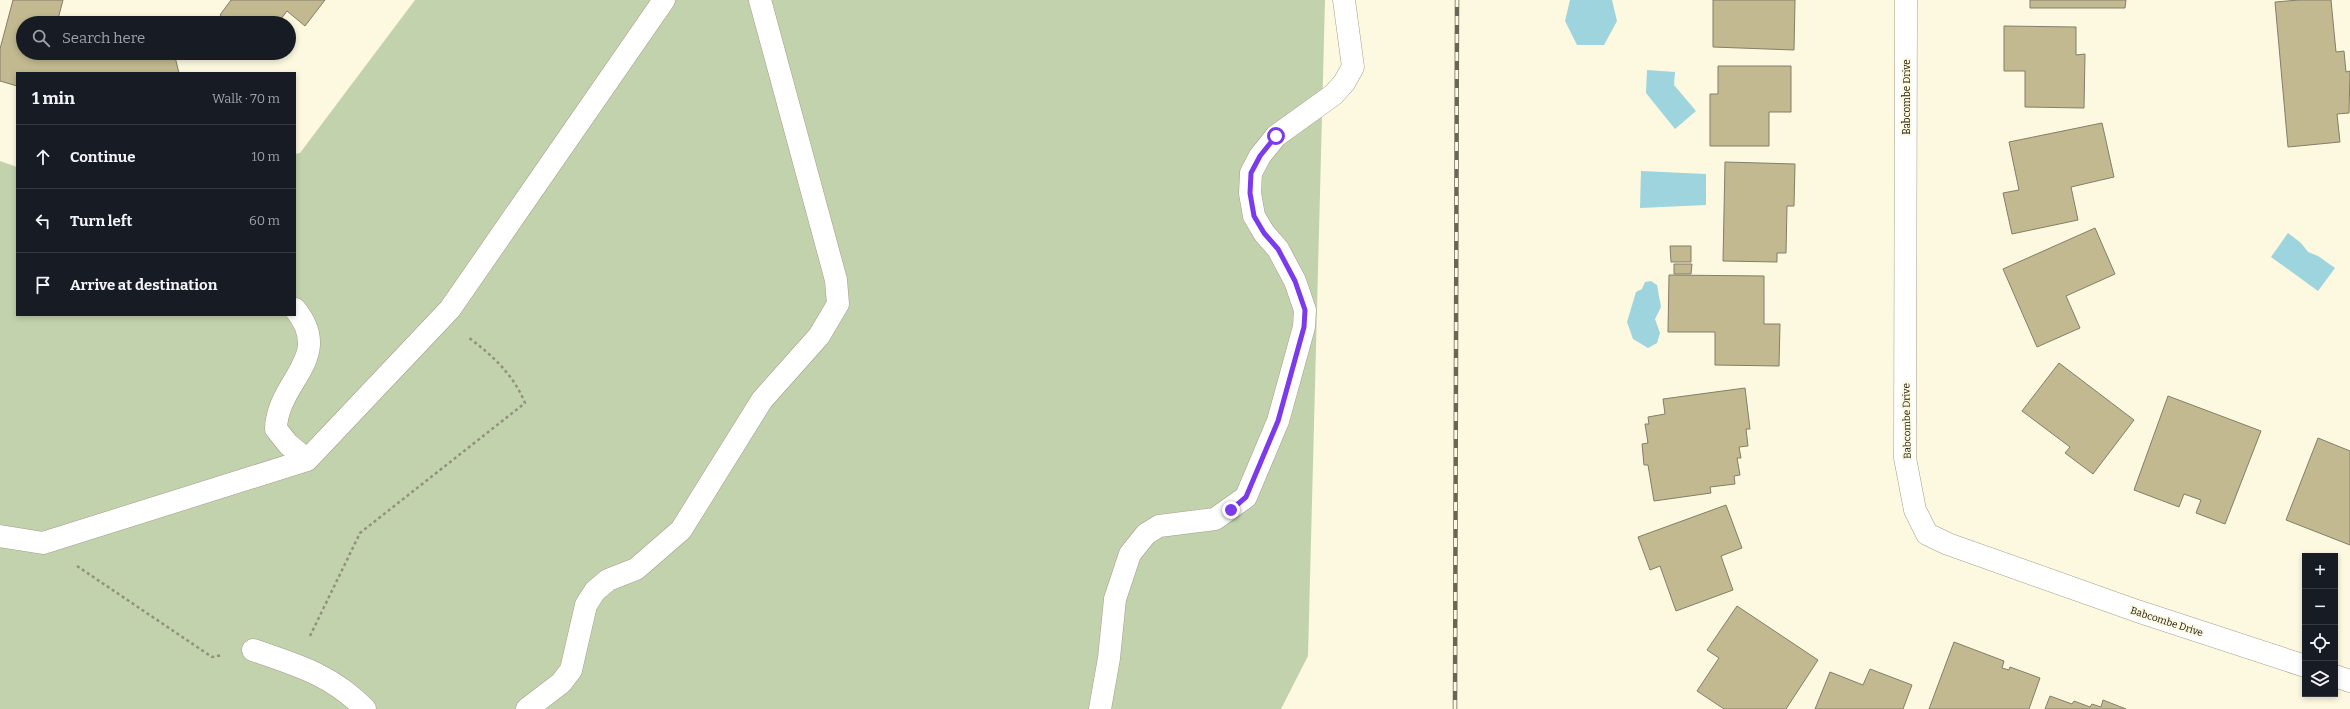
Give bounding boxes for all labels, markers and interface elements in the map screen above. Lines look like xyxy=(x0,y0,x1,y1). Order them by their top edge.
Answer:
search box xyxy=(16,16,296,60)
icon: search xyxy=(30,27,52,49)
text: Search here xyxy=(62,29,145,47)
street label: Babcombe Drive xyxy=(1901,59,1913,135)
text: 1 min xyxy=(32,88,75,109)
text: Walk · 70 m xyxy=(212,91,280,106)
route start xyxy=(1267,127,1285,145)
icon: ahead xyxy=(32,146,54,168)
text: Continue xyxy=(70,148,136,166)
text: 10 m xyxy=(251,149,280,164)
icon: left xyxy=(32,210,54,232)
text: Turn left xyxy=(70,212,132,230)
text: 60 m xyxy=(249,213,280,228)
icon: arrive xyxy=(32,274,54,296)
text: Arrive at destination xyxy=(70,276,217,294)
street label: Babcombe Drive xyxy=(1900,383,1914,459)
route end xyxy=(1222,501,1240,519)
map controls xyxy=(2302,553,2338,697)
button: + xyxy=(2302,553,2338,589)
button: − xyxy=(2302,589,2338,625)
street label: Babcombe Drive xyxy=(2129,605,2205,639)
button: locate xyxy=(2302,625,2338,661)
button: layers xyxy=(2302,661,2338,697)

